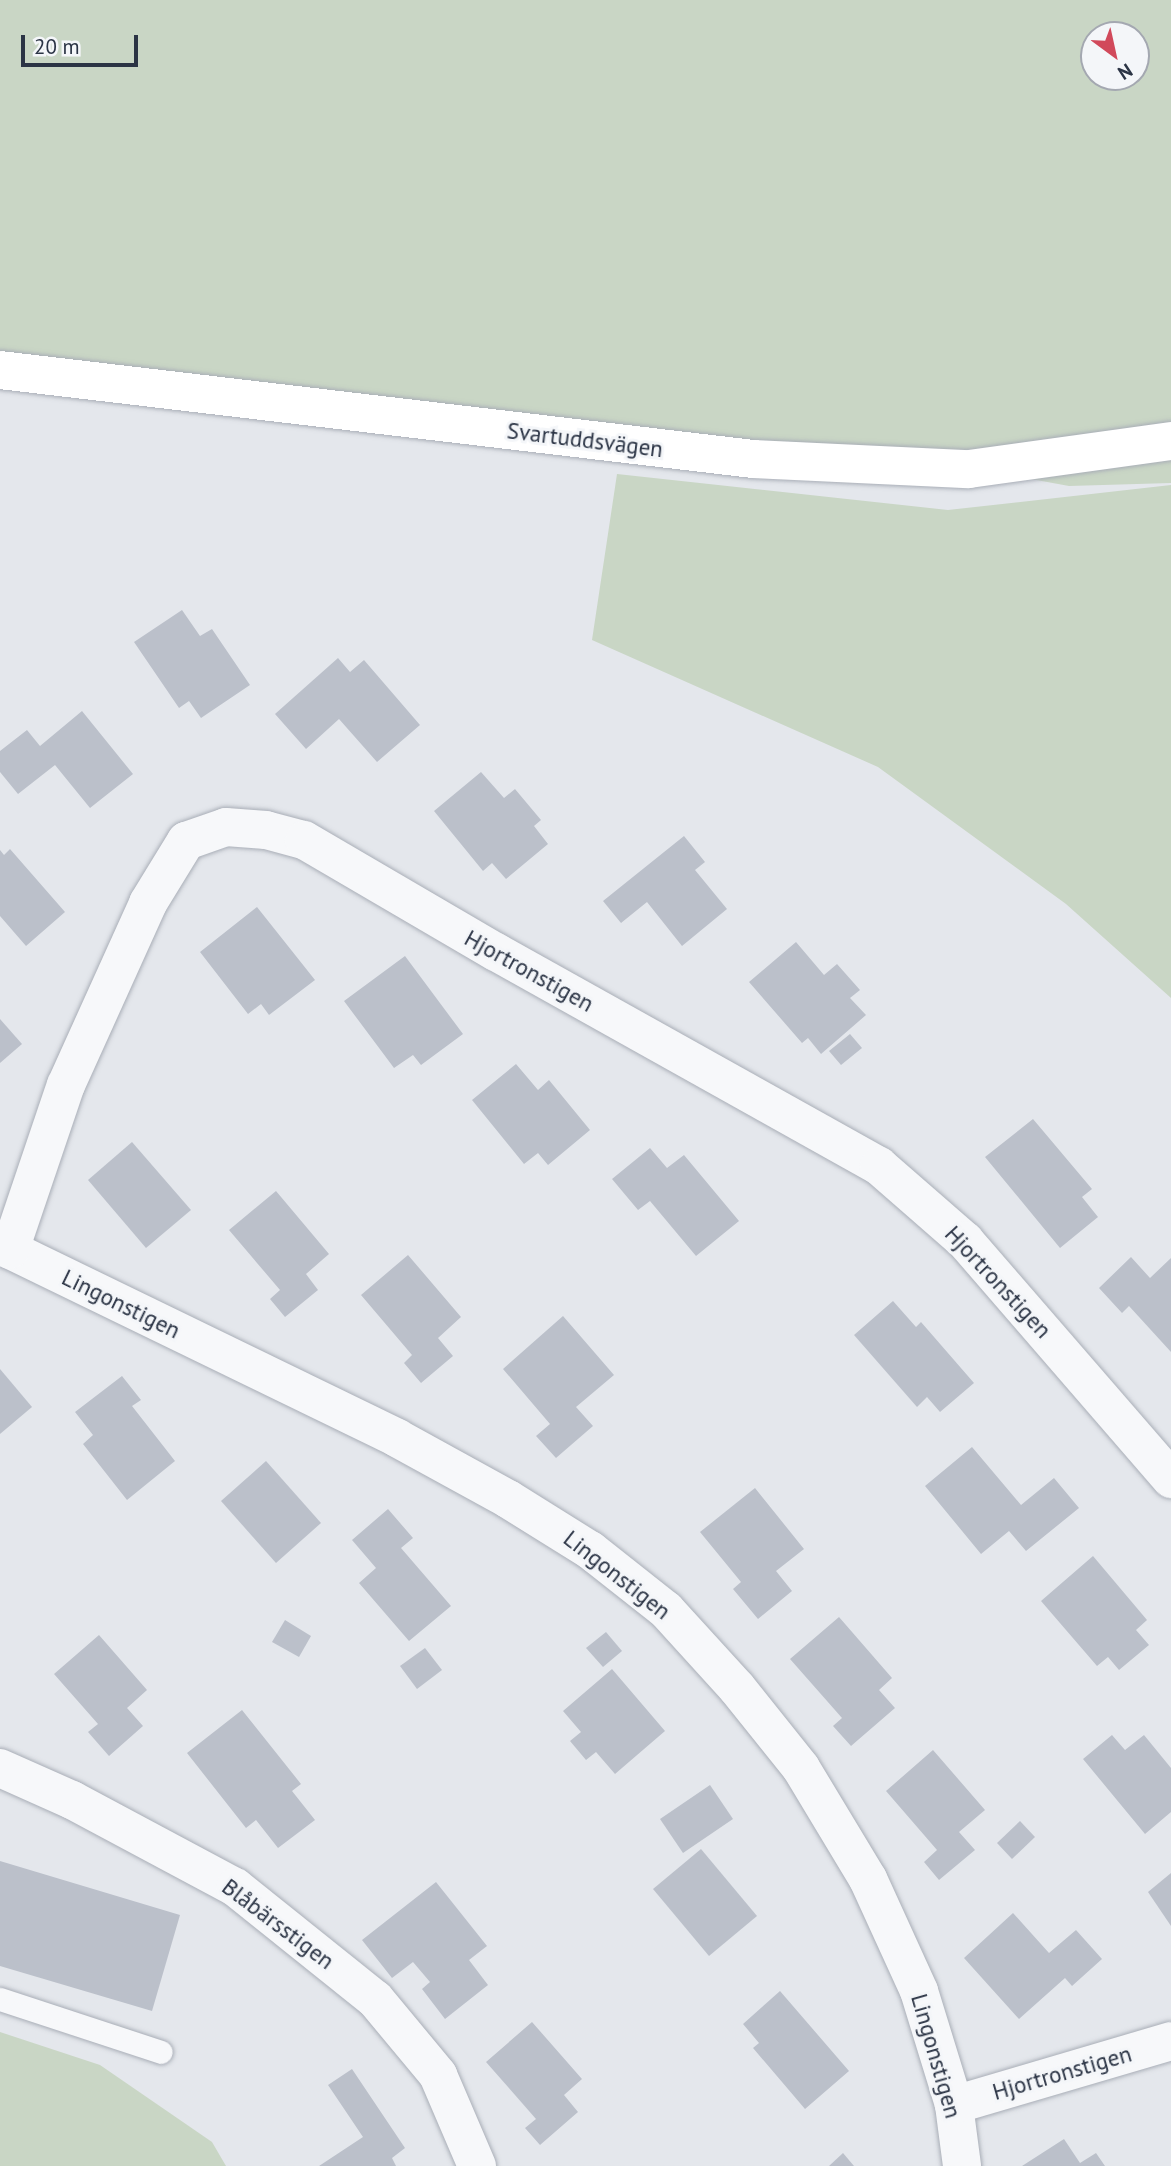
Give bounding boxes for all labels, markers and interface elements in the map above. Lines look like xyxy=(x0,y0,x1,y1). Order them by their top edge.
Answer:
scale bar xyxy=(24,21,142,65)
north arrow xyxy=(1080,21,1150,91)
text: 20 m xyxy=(34,33,80,60)
text: N xyxy=(1114,58,1137,85)
street label: Svartuddsvägen xyxy=(505,417,665,463)
street label: Hjortronstigen xyxy=(460,924,598,1018)
street label: Hjortronstigen xyxy=(939,1220,1057,1344)
street label: Lingonstigen xyxy=(57,1264,185,1344)
street label: Lingonstigen xyxy=(558,1525,676,1625)
street label: Blåbärsstigen xyxy=(217,1873,339,1975)
street label: Lingonstigen xyxy=(905,1991,967,2121)
street label: Hjortronstigen xyxy=(989,2040,1135,2106)

